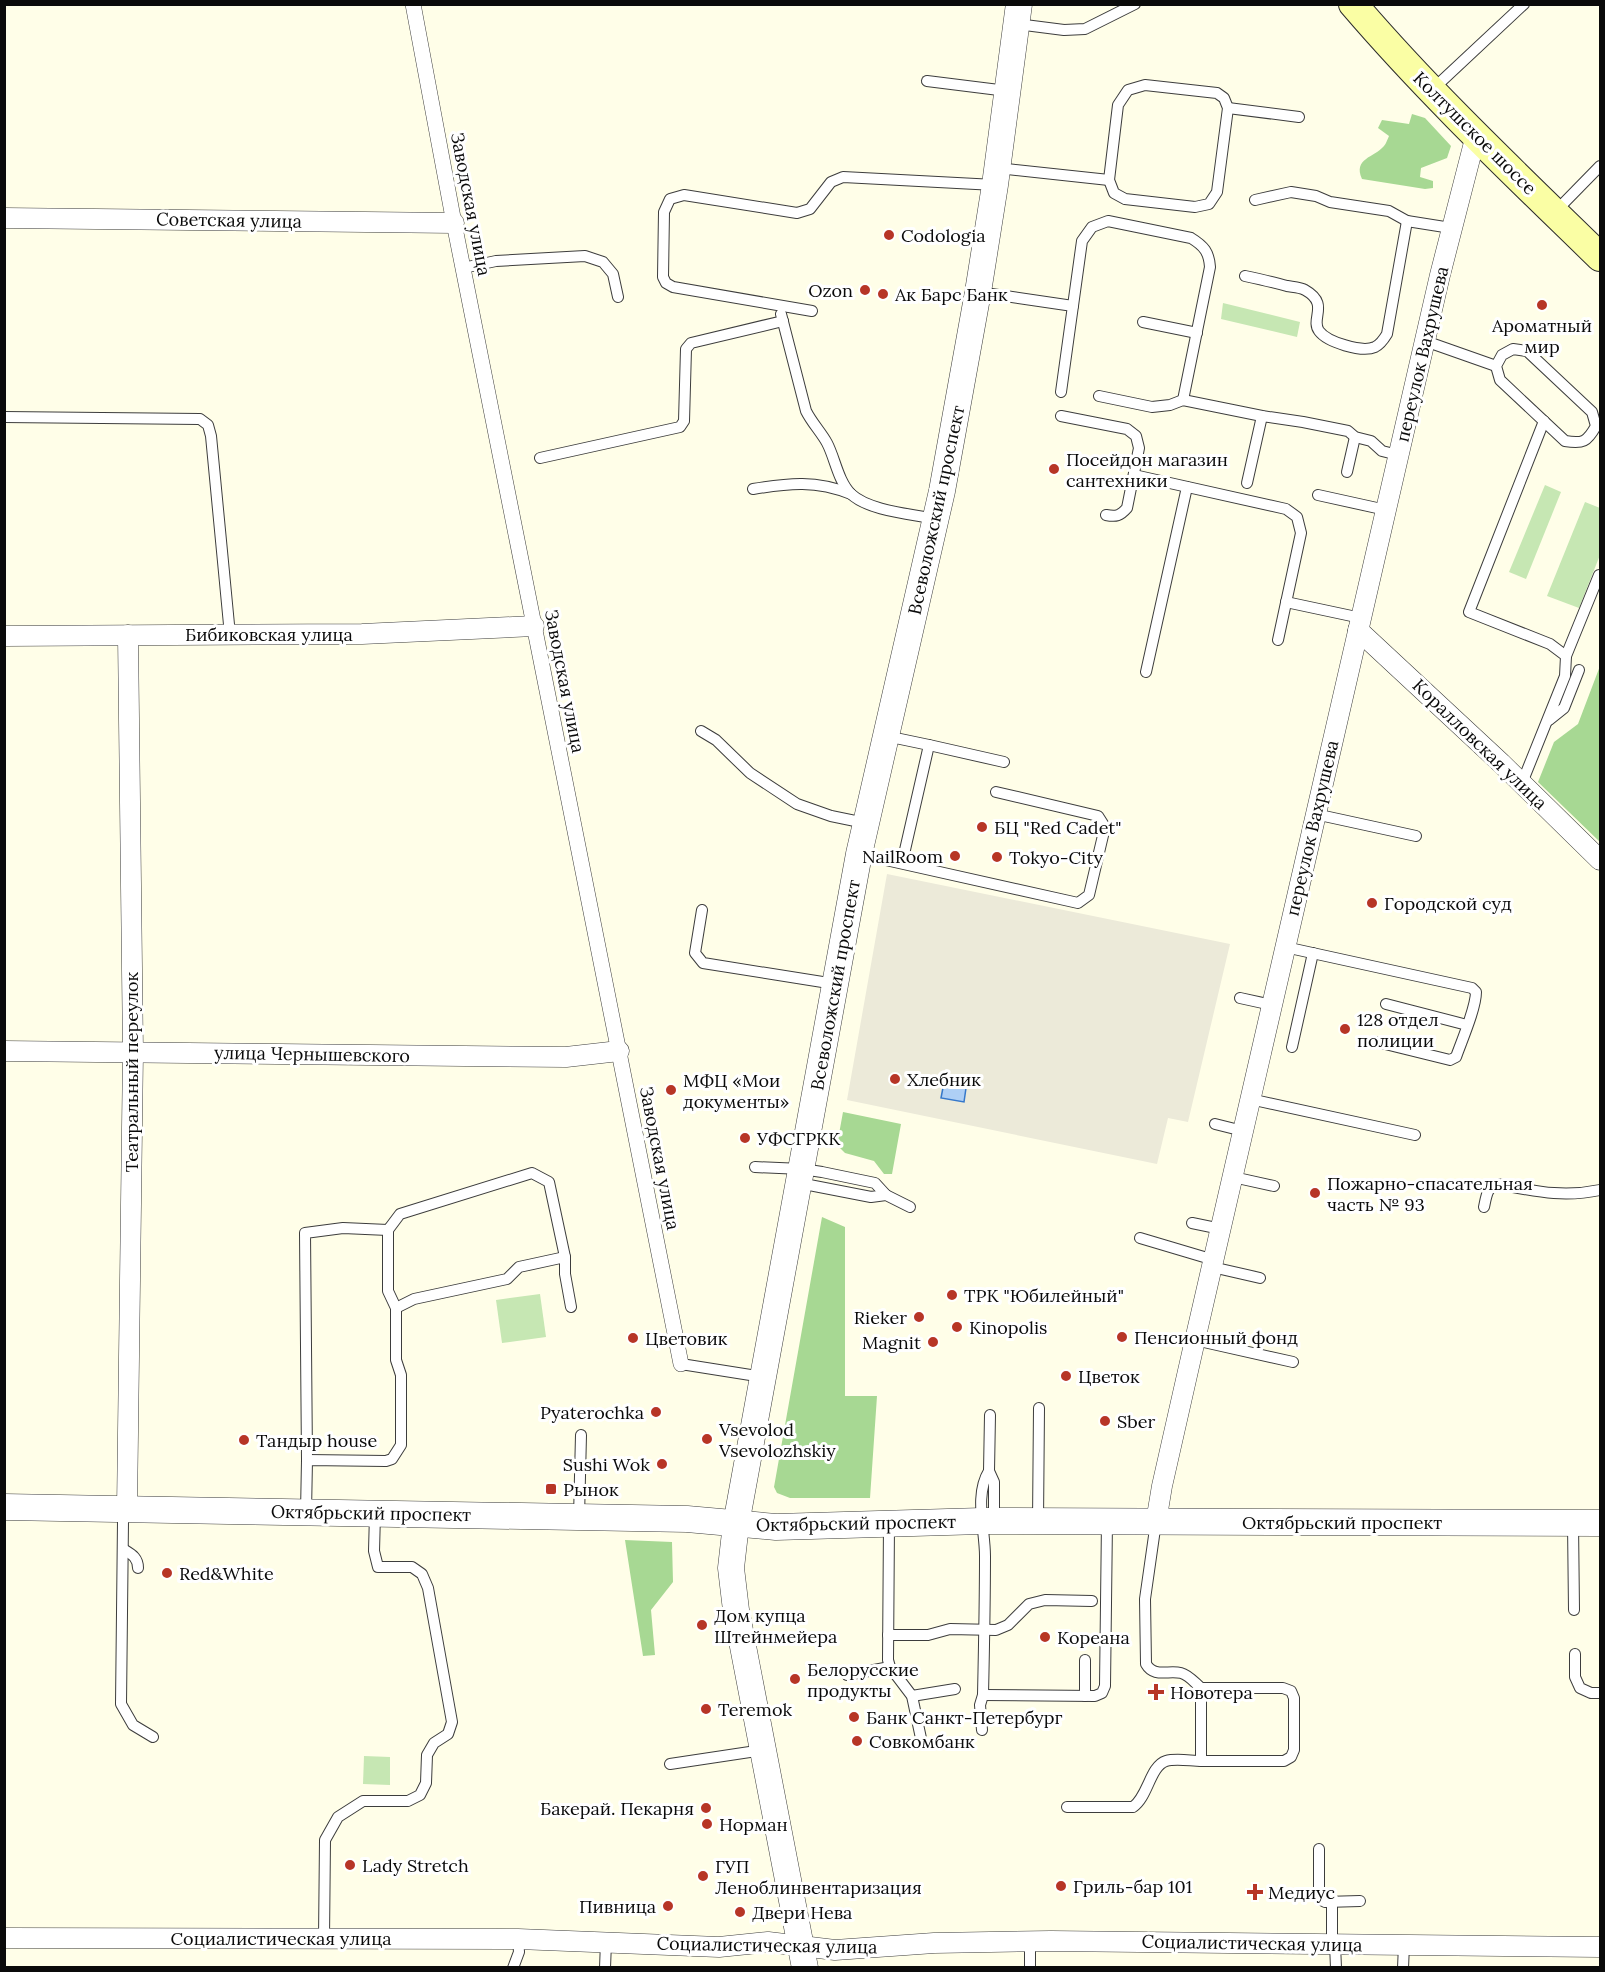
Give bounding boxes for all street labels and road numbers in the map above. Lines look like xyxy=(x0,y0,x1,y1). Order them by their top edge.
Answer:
street label: Колтушское шоссе xyxy=(1409,67,1542,200)
street label: Заводская улица xyxy=(446,130,496,278)
street label: Советская улица xyxy=(156,207,302,233)
street label: переулок Вахрушева xyxy=(1391,264,1453,444)
street label: Всеволожский проспект xyxy=(903,403,969,617)
street label: Заводская улица xyxy=(540,607,590,755)
street label: Бибиковская улица xyxy=(185,623,353,646)
street label: Коралловская улица xyxy=(1408,674,1552,814)
street label: переулок Вахрушева xyxy=(1281,738,1343,918)
street label: Всеволожский проспект xyxy=(805,878,865,1092)
street label: Театральный переулок xyxy=(120,971,143,1172)
street label: улица Чернышевского xyxy=(214,1041,410,1067)
street label: Заводская улица xyxy=(635,1084,685,1232)
street label: Октябрьский проспект xyxy=(271,1500,471,1526)
street label: Октябрьский проспект xyxy=(756,1510,956,1536)
street label: Октябрьский проспект xyxy=(1242,1511,1442,1534)
street label: Социалистическая улица xyxy=(171,1927,391,1950)
street label: Социалистическая улица xyxy=(1141,1930,1363,1956)
street label: Социалистическая улица xyxy=(656,1932,878,1958)

